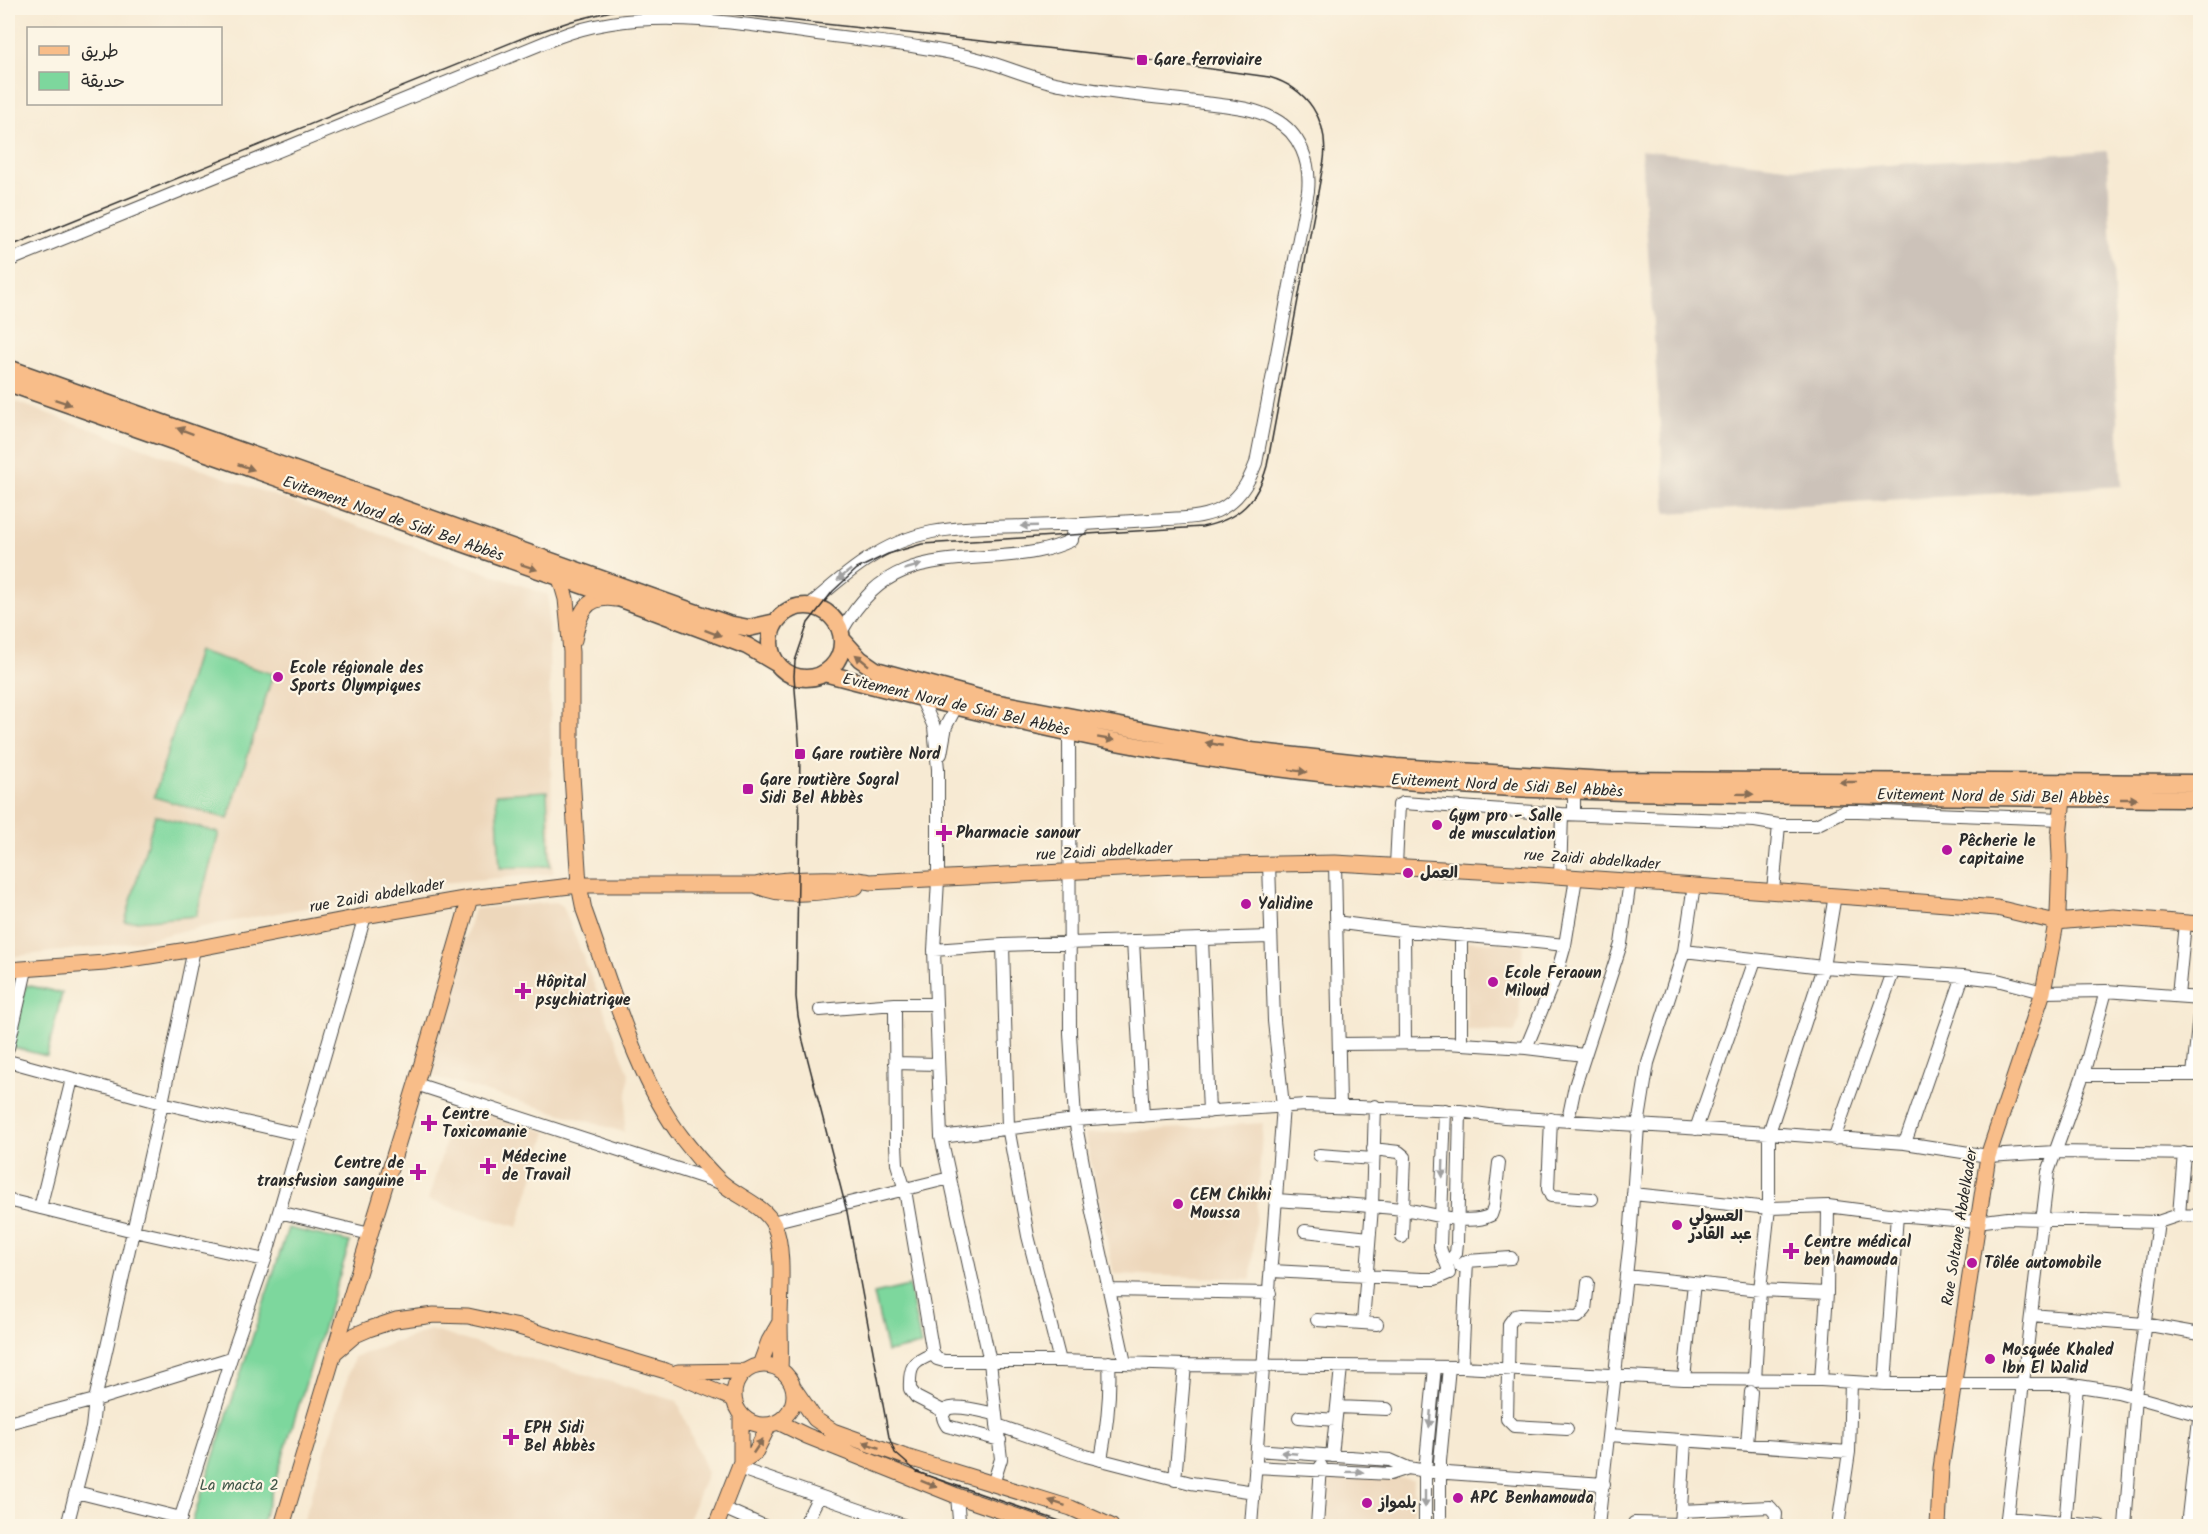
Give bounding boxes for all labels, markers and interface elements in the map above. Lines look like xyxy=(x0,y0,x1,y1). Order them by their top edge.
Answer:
legend xyxy=(27,27,222,105)
text: طريق xyxy=(81,38,119,67)
place label: Gare ferroviaire xyxy=(1154,48,1262,73)
marker: Gare ferroviaire xyxy=(1135,53,1149,67)
text: حديقة xyxy=(81,68,125,97)
one-way arrow xyxy=(54,398,72,408)
one-way arrow xyxy=(176,426,194,436)
one-way arrow xyxy=(238,463,256,473)
street label: Evitement Nord de Sidi Bel Abbès xyxy=(279,469,507,569)
one-way arrow xyxy=(1019,521,1038,531)
one-way arrow xyxy=(904,562,922,571)
one-way arrow xyxy=(520,563,538,573)
one-way arrow xyxy=(837,568,852,580)
one-way arrow xyxy=(704,629,722,638)
one-way arrow xyxy=(855,655,870,667)
place label: Ecole régionale des Sports Olympiques xyxy=(290,656,424,699)
street label: Evitement Nord de Sidi Bel Abbès xyxy=(840,667,1072,743)
marker: Ecole régionale des Sports Olympiques xyxy=(271,670,285,684)
one-way arrow xyxy=(1097,735,1116,744)
one-way arrow xyxy=(1204,740,1223,749)
place label: Gare routière Nord xyxy=(812,742,941,767)
marker: Gare routière Nord xyxy=(793,747,807,761)
one-way arrow xyxy=(1289,766,1308,775)
street label: Evitement Nord de Sidi Bel Abbès xyxy=(1390,767,1624,805)
place label: Gare routière Sogral Sidi Bel Abbès xyxy=(760,768,900,811)
one-way arrow xyxy=(1839,777,1858,787)
marker: Gare routière Sogral Sidi Bel Abbès xyxy=(741,782,755,796)
street label: Evitement Nord de Sidi Bel Abbès xyxy=(1877,782,2110,812)
one-way arrow xyxy=(1735,789,1754,799)
one-way arrow xyxy=(2119,794,2138,804)
place label: Gym pro - Salle de musculation xyxy=(1449,804,1562,847)
marker: Gym pro - Salle de musculation xyxy=(1430,818,1444,832)
place label: Pharmacie sanour xyxy=(956,821,1082,846)
marker: Pharmacie sanour xyxy=(937,826,951,840)
place label: Pêcherie le capitaine xyxy=(1959,829,2036,872)
street label: rue Zaidi abdelkader xyxy=(1035,836,1175,868)
street label: rue Zaidi abdelkader xyxy=(1523,843,1663,877)
marker: Pêcherie le capitaine xyxy=(1940,843,1954,857)
place label: العمل xyxy=(1420,861,1458,886)
marker: العمل xyxy=(1401,866,1415,880)
street label: rue Zaidi abdelkader xyxy=(308,872,448,920)
place label: Yalidine xyxy=(1258,892,1313,917)
marker: Yalidine xyxy=(1239,897,1253,911)
place label: Ecole Feraoun Miloud xyxy=(1505,961,1602,1004)
place label: Hôpital psychiatrique xyxy=(535,970,631,1013)
marker: Ecole Feraoun Miloud xyxy=(1486,975,1500,989)
marker: Hôpital psychiatrique xyxy=(514,982,532,1000)
place label: Centre Toxicomanie xyxy=(442,1102,527,1145)
marker: Centre Toxicomanie xyxy=(420,1114,438,1132)
place label: Médecine de Travail xyxy=(502,1145,571,1188)
street label: Rue Soltane Abdelkader xyxy=(1935,1145,1985,1307)
place label: Centre de transfusion sanguine xyxy=(257,1151,404,1194)
marker: Médecine de Travail xyxy=(479,1157,497,1175)
one-way arrow xyxy=(1438,1159,1447,1178)
marker: Centre de transfusion sanguine xyxy=(409,1163,427,1181)
place label: CEM Chikhi Moussa xyxy=(1190,1183,1272,1226)
marker: CEM Chikhi Moussa xyxy=(1171,1197,1185,1211)
place label: العسولي عبد القادر xyxy=(1687,1204,1752,1247)
marker: العسولي عبد القادر xyxy=(1670,1218,1684,1232)
place label: Centre médical ben hamouda xyxy=(1804,1230,1912,1273)
marker: Centre médical ben hamouda xyxy=(1782,1242,1800,1260)
place label: Tôlée automobile xyxy=(1984,1251,2102,1276)
marker: Tôlée automobile xyxy=(1965,1256,1979,1270)
place label: Mosquée Khaled Ibn El Walid xyxy=(2002,1338,2114,1381)
marker: Mosquée Khaled Ibn El Walid xyxy=(1983,1352,1997,1366)
one-way arrow xyxy=(1425,1410,1435,1429)
place label: EPH Sidi Bel Abbès xyxy=(524,1416,596,1459)
marker: EPH Sidi Bel Abbès xyxy=(502,1428,520,1446)
one-way arrow xyxy=(752,1438,764,1454)
one-way arrow xyxy=(862,1439,880,1449)
one-way arrow xyxy=(1279,1448,1298,1458)
one-way arrow xyxy=(1346,1467,1365,1477)
park label: La macta 2 xyxy=(199,1473,279,1498)
one-way arrow xyxy=(920,1480,938,1489)
place label: APC Benhamouda xyxy=(1470,1486,1594,1511)
one-way arrow xyxy=(1420,1489,1430,1508)
place label: بلمواز xyxy=(1377,1491,1416,1516)
marker: APC Benhamouda xyxy=(1451,1491,1465,1505)
marker: بلمواز xyxy=(1360,1496,1374,1510)
one-way arrow xyxy=(1048,1498,1066,1508)

